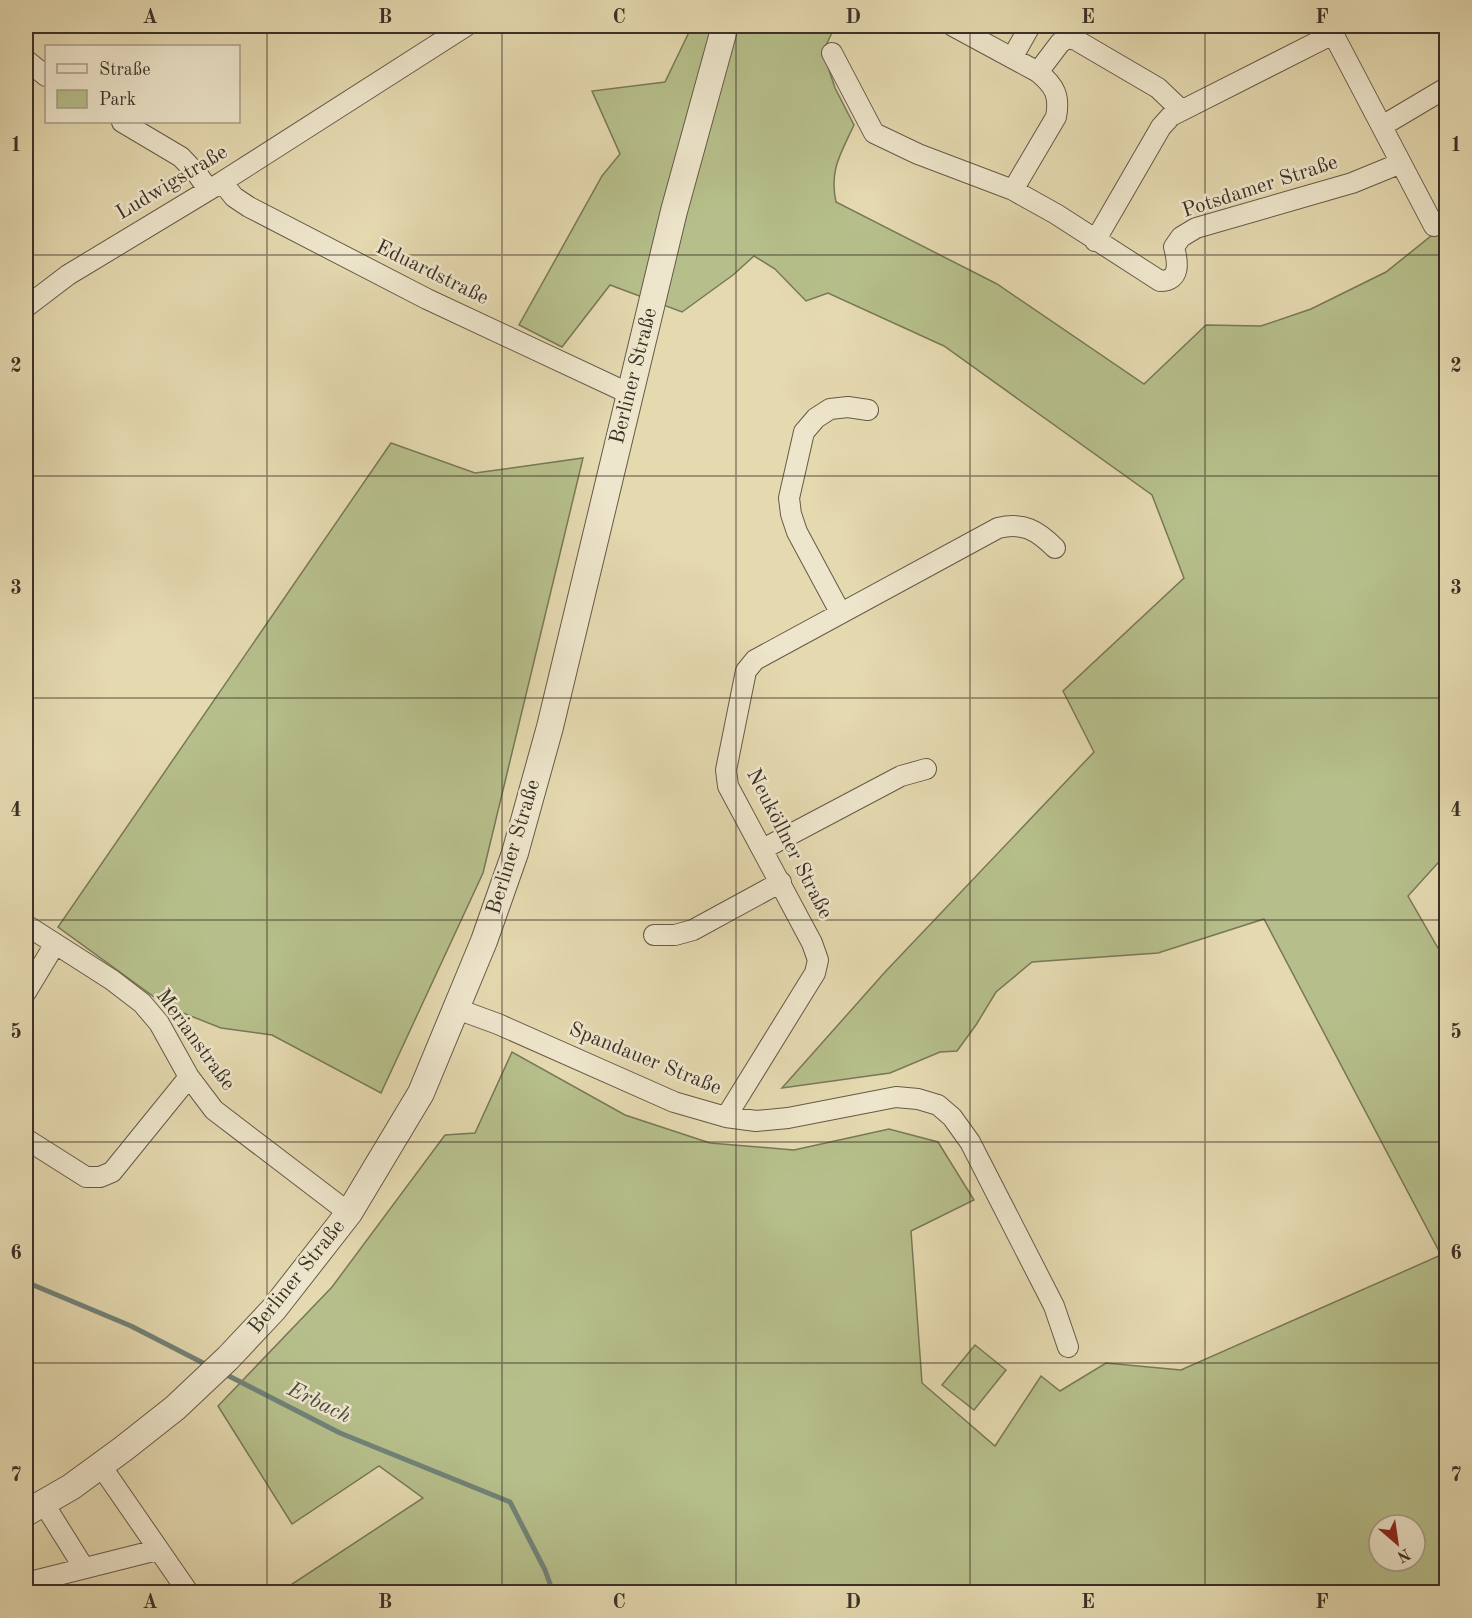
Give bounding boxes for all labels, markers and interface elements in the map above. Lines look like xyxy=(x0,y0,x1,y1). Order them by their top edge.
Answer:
text: A xyxy=(142,8,158,28)
text: B xyxy=(378,8,392,28)
text: C xyxy=(612,8,626,28)
text: D xyxy=(845,8,861,28)
text: E xyxy=(1081,8,1095,28)
text: F xyxy=(1315,8,1329,28)
legend xyxy=(45,45,240,123)
text: Straße xyxy=(99,61,150,79)
text: Park xyxy=(99,91,136,109)
text: 1 xyxy=(10,136,22,156)
text: 1 xyxy=(1450,136,1462,156)
street label: Ludwigstraße xyxy=(113,142,231,224)
street label: Potsdamer Straße xyxy=(1180,152,1340,222)
street label: Eduardstraße xyxy=(372,237,492,309)
street label: Berliner Straße xyxy=(607,306,661,446)
text: 2 xyxy=(10,357,22,377)
text: 2 xyxy=(1450,357,1462,377)
text: 3 xyxy=(10,579,22,599)
text: 3 xyxy=(1450,579,1462,599)
street label: Neuköllner Straße xyxy=(742,766,836,922)
street label: Berliner Straße xyxy=(484,777,544,917)
text: 4 xyxy=(10,801,22,821)
text: 4 xyxy=(1450,801,1462,821)
street label: Merianstraße xyxy=(151,986,239,1094)
street label: Spandauer Straße xyxy=(566,1019,724,1099)
text: 5 xyxy=(10,1022,22,1043)
text: 5 xyxy=(1450,1022,1462,1043)
street label: Berliner Straße xyxy=(245,1216,349,1338)
text: 6 xyxy=(10,1244,22,1264)
text: 6 xyxy=(1450,1244,1462,1264)
water label: Erbach xyxy=(283,1378,354,1428)
text: 7 xyxy=(10,1466,22,1486)
text: 7 xyxy=(1450,1466,1462,1486)
north arrow xyxy=(1367,1513,1427,1573)
text: N xyxy=(1393,1544,1413,1565)
text: A xyxy=(142,1593,158,1613)
text: B xyxy=(378,1593,392,1613)
text: C xyxy=(612,1593,626,1613)
text: D xyxy=(845,1593,861,1613)
text: E xyxy=(1081,1593,1095,1613)
text: F xyxy=(1315,1593,1329,1613)

